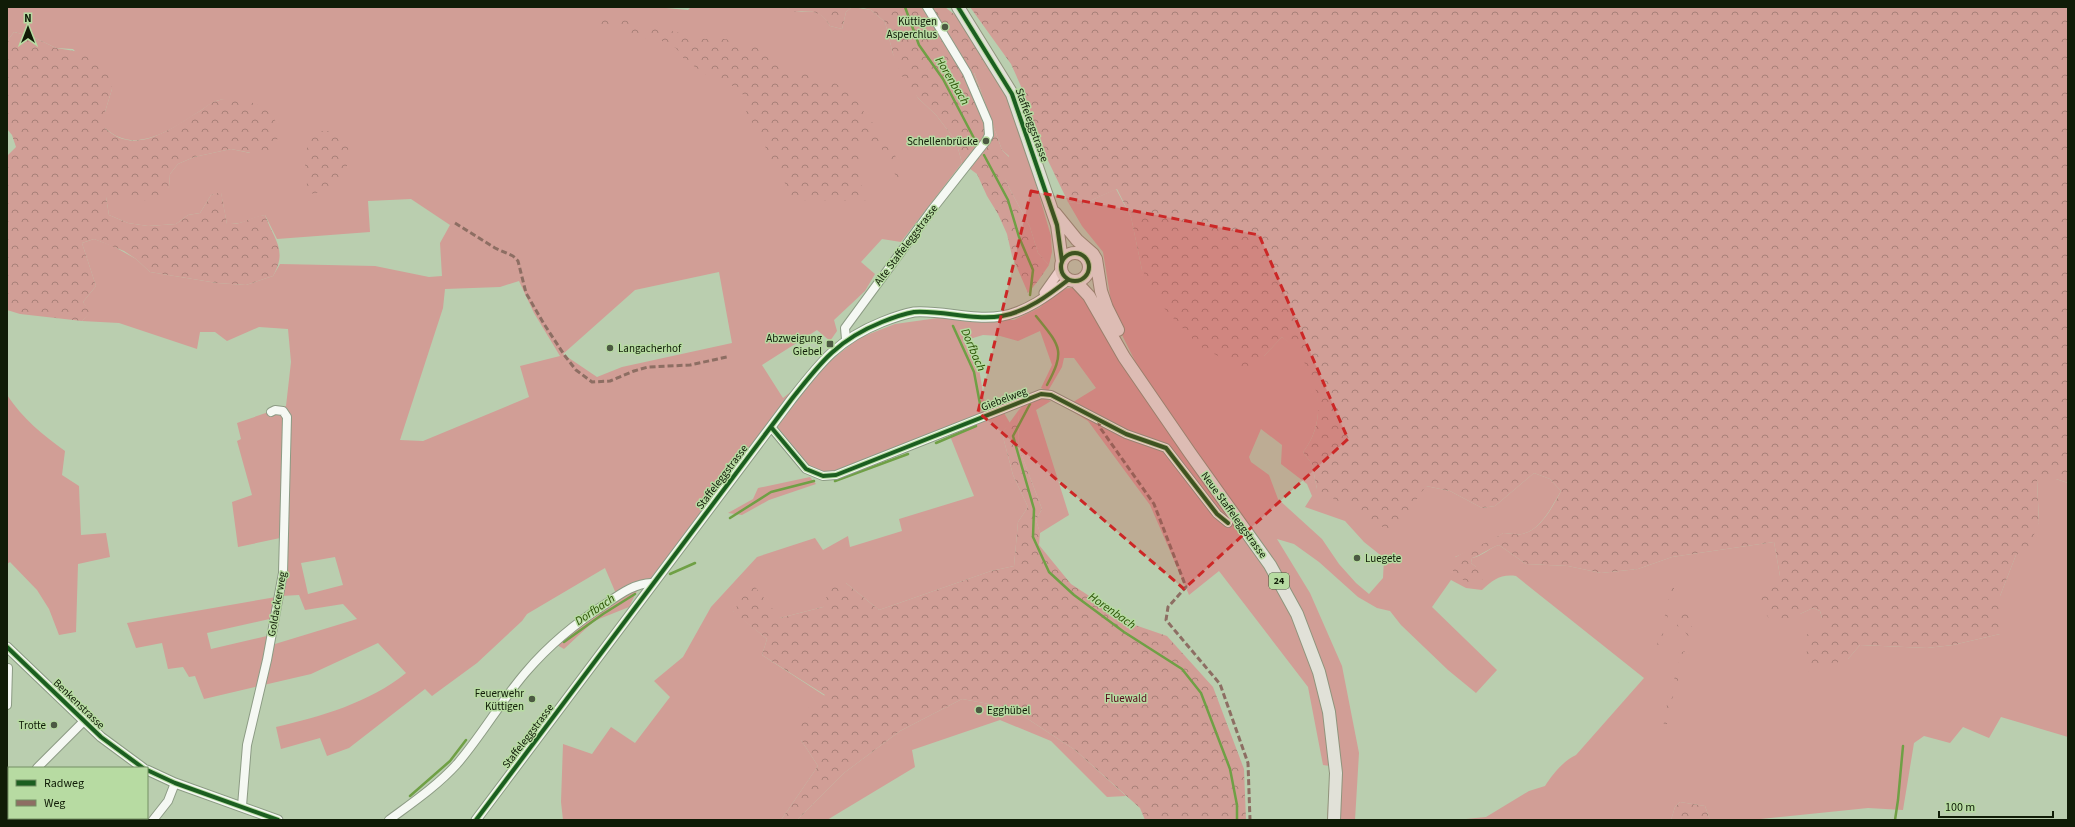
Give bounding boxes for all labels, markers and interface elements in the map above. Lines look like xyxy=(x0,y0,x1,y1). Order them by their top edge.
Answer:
north arrow xyxy=(8,8,48,48)
text: N xyxy=(24,11,32,26)
place label: Küttigen Asperchlus xyxy=(887,14,937,42)
marker: Küttigen Asperchlus xyxy=(940,22,950,32)
water label: Horenbach xyxy=(931,53,973,109)
street label: Staffeleggstrasse xyxy=(1012,86,1052,164)
place label: Schellenbrücke xyxy=(907,134,979,149)
marker: Schellenbrücke xyxy=(981,136,991,146)
street label: Alte Staffeleggstrasse xyxy=(871,201,942,288)
water label: Dorfbach xyxy=(956,326,990,374)
place label: Abzweigung Giebel xyxy=(766,331,822,359)
marker: Abzweigung Giebel xyxy=(825,339,835,349)
place label: Langacherhof xyxy=(618,341,682,356)
marker: Langacherhof xyxy=(605,343,615,353)
street label: Giebelweg xyxy=(979,383,1030,415)
street label: Staffeleggstrasse xyxy=(693,441,752,512)
street label: Neue Staffeleggstrasse xyxy=(1197,469,1271,562)
place label: Luegete xyxy=(1365,551,1402,566)
marker: Luegete xyxy=(1352,553,1362,563)
street label: Goldackerweg xyxy=(264,570,290,638)
road number: 24 xyxy=(1269,573,1289,589)
water label: Horenbach xyxy=(1085,589,1139,633)
water label: Dorfbach xyxy=(572,590,618,630)
street label: Benkenstrasse xyxy=(50,675,109,733)
place label: Feuerwehr Küttigen xyxy=(475,686,524,714)
park label: Fluewald xyxy=(1105,691,1147,706)
marker: Feuerwehr Küttigen xyxy=(527,694,537,704)
street label: Staffeleggstrasse xyxy=(499,700,558,771)
place label: Egghübel xyxy=(987,703,1030,718)
marker: Egghübel xyxy=(974,705,984,715)
place label: Trotte xyxy=(19,718,47,733)
marker: Trotte xyxy=(49,720,59,730)
legend xyxy=(8,767,148,819)
text: Radweg xyxy=(44,775,84,792)
scale bar xyxy=(1939,793,2053,819)
text: Weg xyxy=(44,795,65,812)
text: 100 m xyxy=(1945,799,1975,816)

